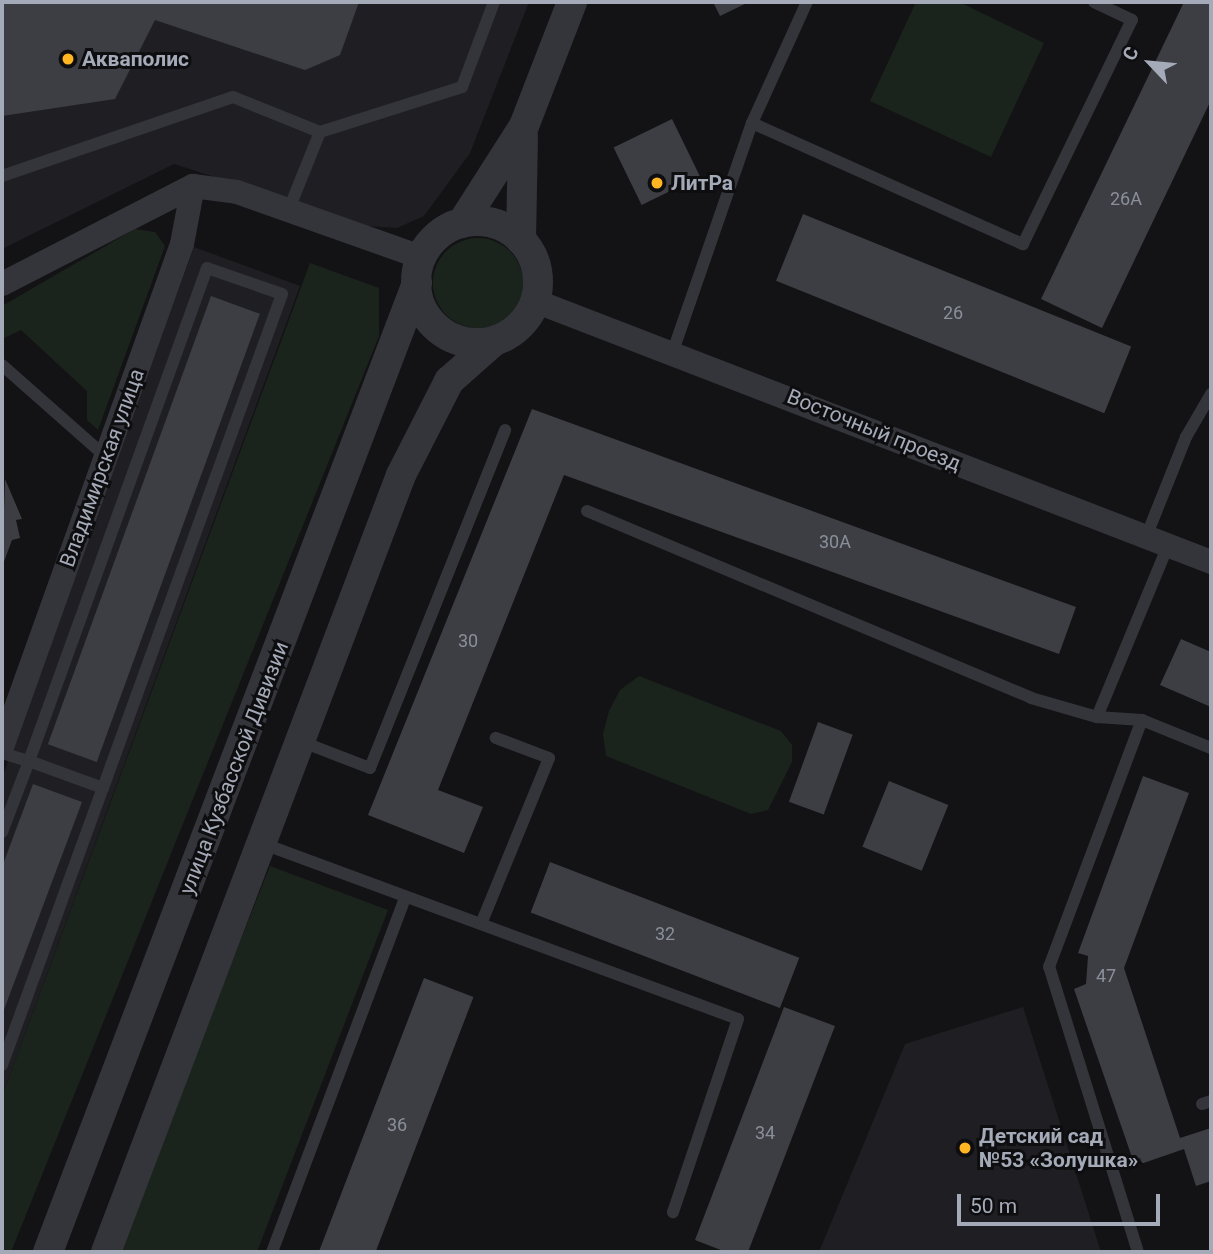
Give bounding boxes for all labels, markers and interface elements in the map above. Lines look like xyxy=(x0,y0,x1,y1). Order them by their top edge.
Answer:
north arrow xyxy=(1115,28,1185,98)
text: С xyxy=(1118,43,1144,64)
place label: Акваполис xyxy=(82,46,189,72)
marker: Акваполис xyxy=(60,51,76,67)
place label: ЛитРа xyxy=(671,170,733,196)
marker: ЛитРа xyxy=(649,175,665,191)
house number: 26А xyxy=(1110,188,1142,210)
house number: 26 xyxy=(943,302,963,324)
street label: Владимирская улица xyxy=(54,365,150,571)
street label: Восточный проезд xyxy=(783,384,965,476)
house number: 30А xyxy=(819,531,851,553)
house number: 30 xyxy=(458,630,478,652)
street label: улица Кузбасской Дивизии xyxy=(174,638,294,898)
house number: 32 xyxy=(655,923,675,945)
house number: 47 xyxy=(1096,965,1116,987)
house number: 36 xyxy=(387,1114,407,1136)
house number: 34 xyxy=(755,1122,775,1144)
place label: Детский сад №53 «Золушка» xyxy=(979,1123,1138,1173)
marker: Детский сад №53 «Золушка» xyxy=(957,1140,973,1156)
scale bar xyxy=(961,1180,1164,1224)
text: 50 m xyxy=(970,1194,1017,1218)

